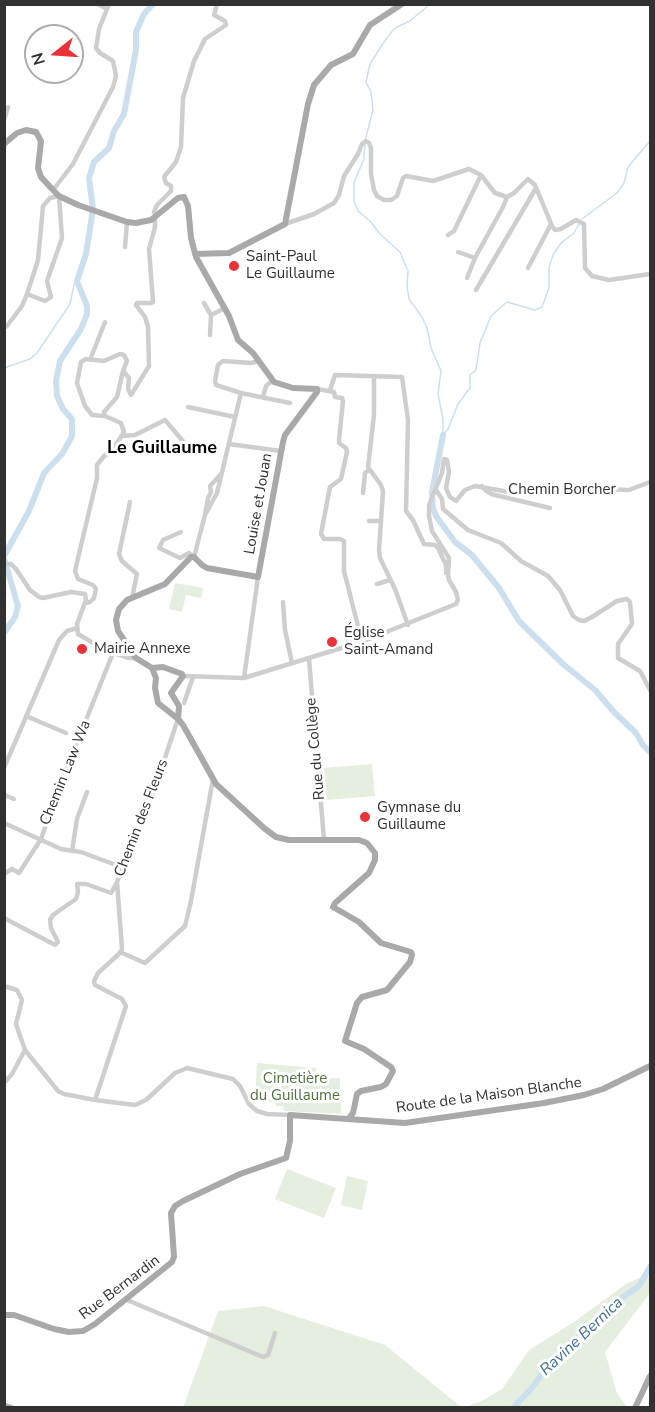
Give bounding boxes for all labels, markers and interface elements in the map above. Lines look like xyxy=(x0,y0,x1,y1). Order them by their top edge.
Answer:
north arrow xyxy=(24,24,84,84)
text: N xyxy=(26,50,51,68)
place label: Saint-Paul Le Guillaume xyxy=(246,248,335,283)
marker: Saint-Paul Le Guillaume xyxy=(227,259,241,273)
district label: Le Guillaume xyxy=(107,438,217,460)
street label: Louise et Jouan xyxy=(241,452,277,556)
street label: Chemin Borcher xyxy=(508,481,616,499)
place label: Église Saint-Amand xyxy=(344,624,433,659)
marker: Église Saint-Amand xyxy=(325,635,339,649)
place label: Mairie Annexe xyxy=(94,640,191,658)
marker: Mairie Annexe xyxy=(75,642,89,656)
street label: Rue du Collège xyxy=(303,697,329,801)
street label: Chemin Law Wa xyxy=(37,718,95,828)
street label: Chemin des Fleurs xyxy=(111,757,173,879)
place label: Gymnase du Guillaume xyxy=(377,799,461,834)
marker: Gymnase du Guillaume xyxy=(358,810,372,824)
park label: Cimetière du Guillaume xyxy=(250,1070,340,1105)
street label: Route de la Maison Blanche xyxy=(395,1074,583,1118)
street label: Rue Bernardin xyxy=(76,1252,164,1324)
water label: Ravine Bernica xyxy=(537,1294,627,1380)

